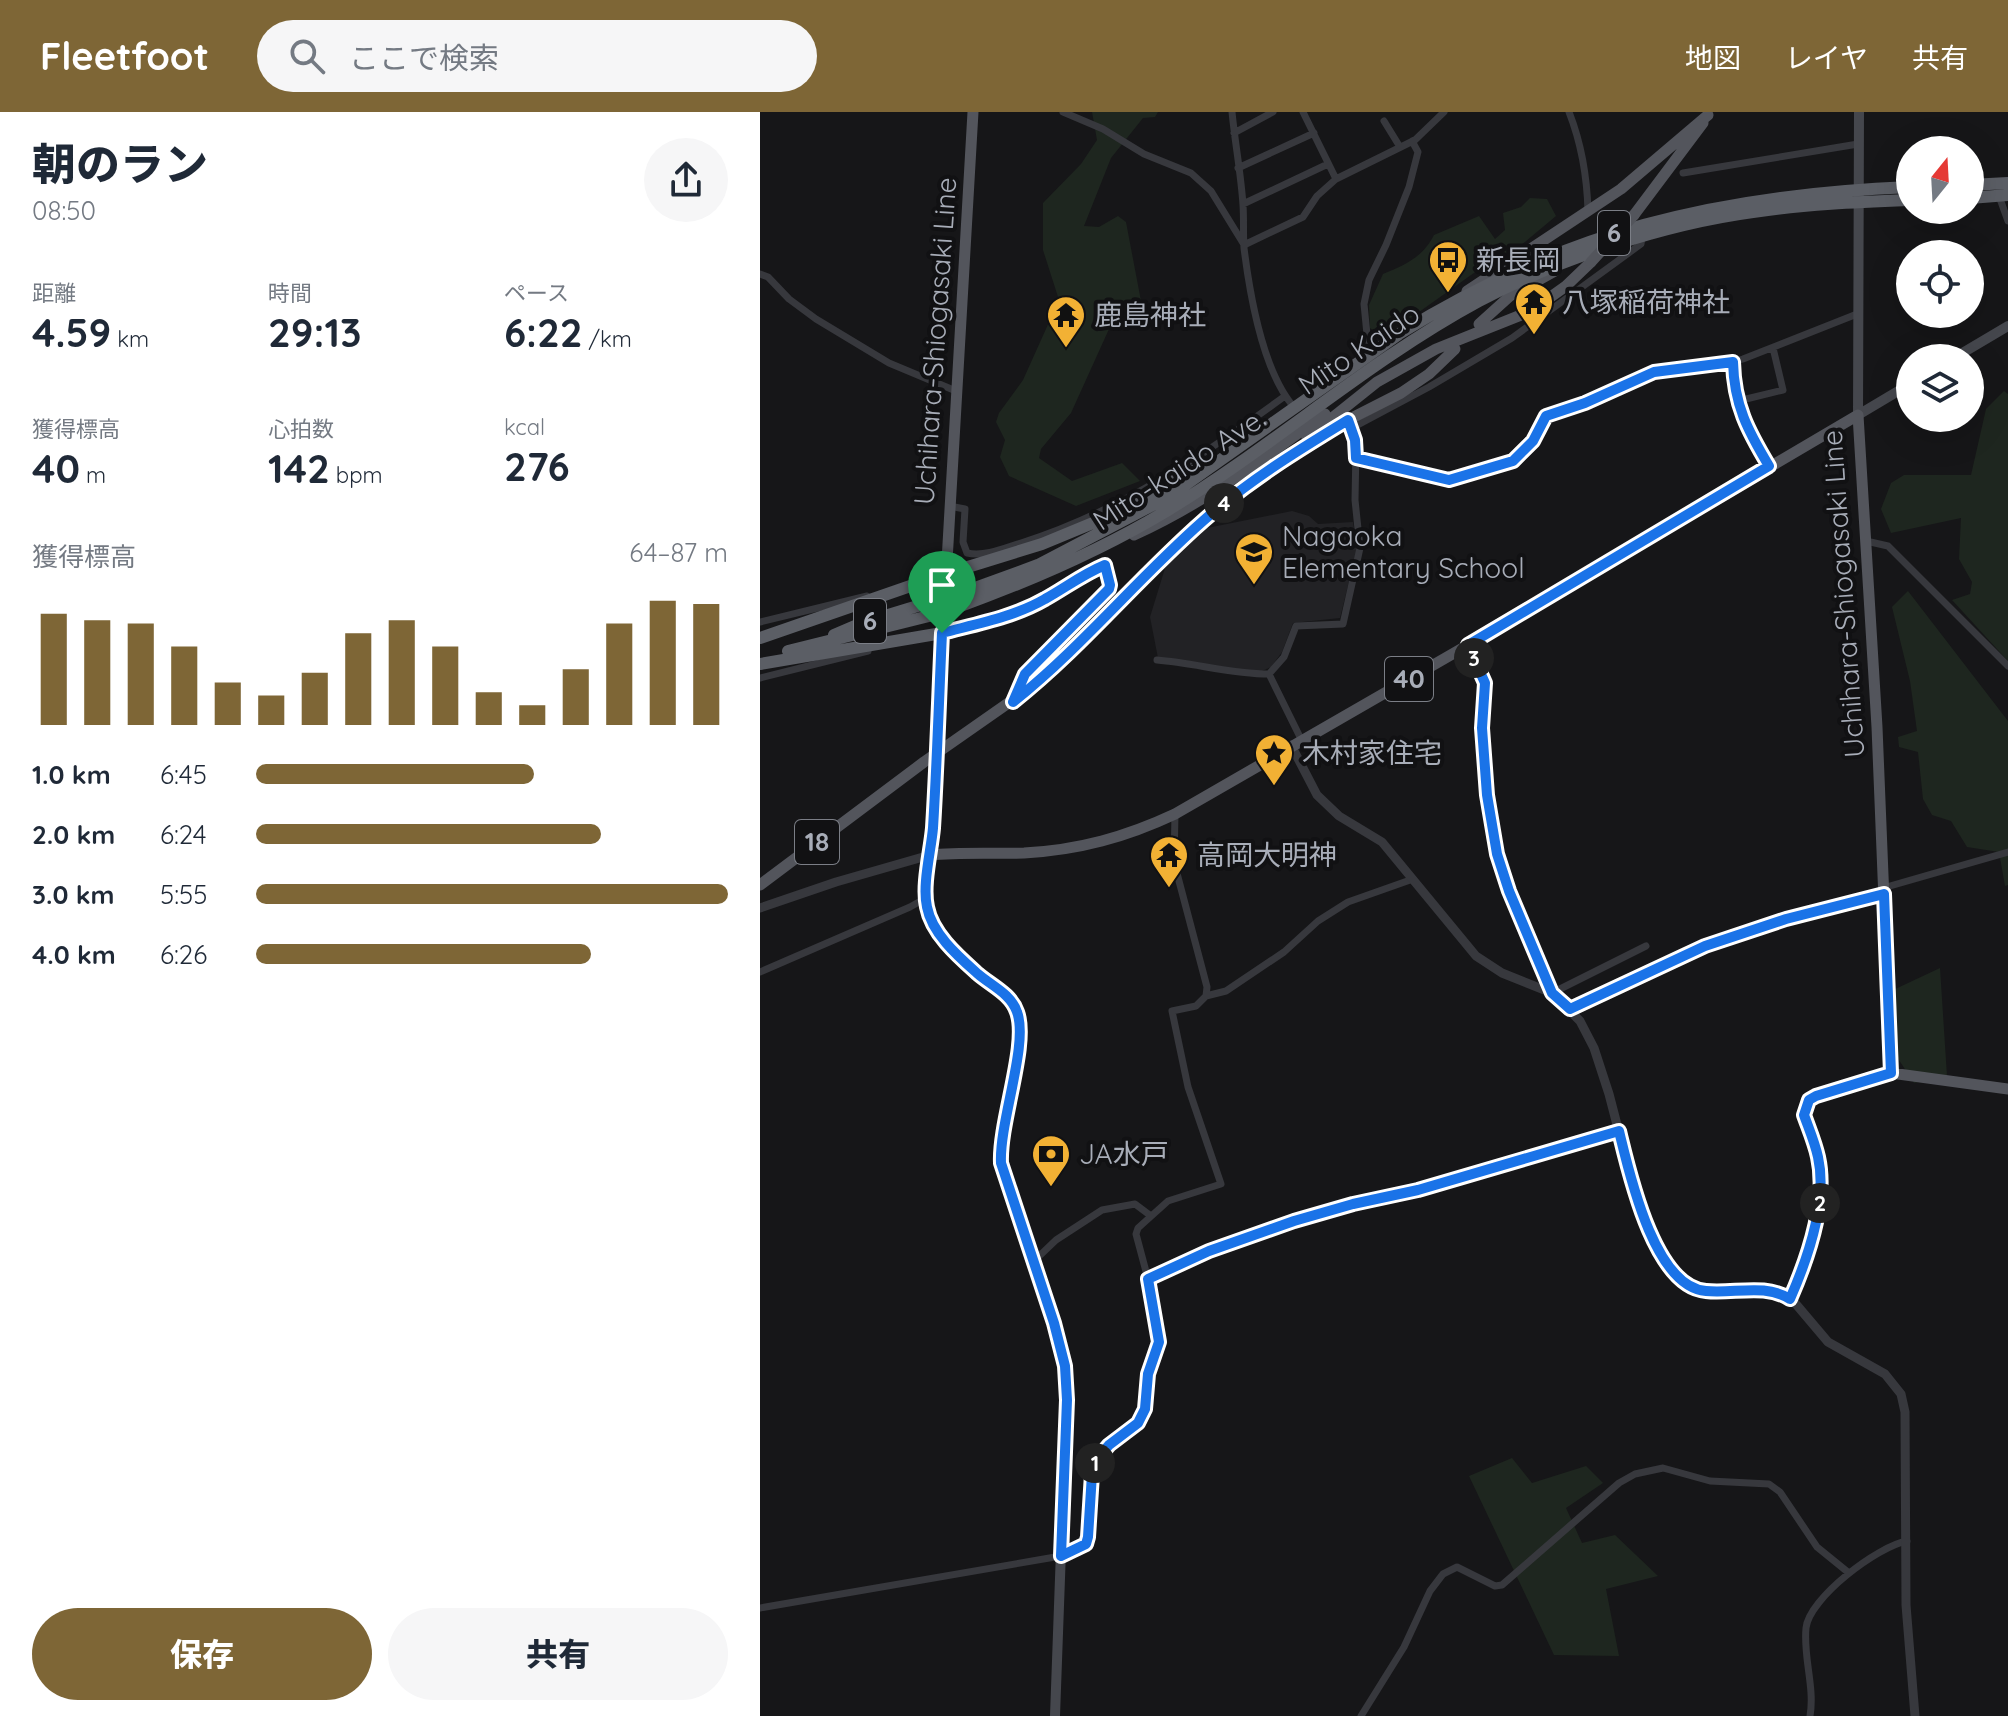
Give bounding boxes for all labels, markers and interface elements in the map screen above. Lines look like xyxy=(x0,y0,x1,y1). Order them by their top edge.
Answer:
search box xyxy=(257,20,817,92)
text: Fleetfoot xyxy=(40,32,209,80)
icon: search xyxy=(285,34,329,78)
text: ここで検索 xyxy=(349,39,499,77)
text: 地図 xyxy=(1685,40,1741,75)
text: レイヤ xyxy=(1785,40,1868,75)
text: 共有 xyxy=(1912,40,1968,75)
text: 朝のラン xyxy=(32,136,208,191)
north arrow xyxy=(1896,136,1984,224)
map controls xyxy=(1896,136,1984,432)
button: share xyxy=(644,138,728,222)
street label: Uchihara-Shiogasaki Line xyxy=(906,176,963,506)
text: 08:50 xyxy=(32,194,96,227)
road number: 6 xyxy=(1598,211,1630,255)
bus stop icon: 新長岡 xyxy=(1427,239,1469,294)
button: locate xyxy=(1896,240,1984,328)
place label: 新長岡 xyxy=(1476,242,1560,277)
text: 距離 xyxy=(32,279,76,307)
text: 時間 xyxy=(268,279,312,307)
text: ペース xyxy=(504,279,569,307)
temple icon: 八塚稲荷神社 xyxy=(1513,281,1555,336)
place label: 八塚稲荷神社 xyxy=(1562,284,1730,319)
temple icon: 鹿島神社 xyxy=(1045,294,1087,349)
street label: Mito Kaido xyxy=(1291,295,1426,402)
place label: 鹿島神社 xyxy=(1094,297,1206,332)
text: 4.59 xyxy=(32,307,111,357)
text: 29:13 xyxy=(268,307,361,357)
text: 6:22 xyxy=(504,307,583,357)
text: km xyxy=(111,325,149,353)
text: /km xyxy=(583,325,632,353)
button: layers xyxy=(1896,344,1984,432)
street label: Mito-kaido Ave. xyxy=(1086,400,1272,537)
text: kcal xyxy=(504,413,545,441)
text: 獲得標高 xyxy=(32,415,120,443)
text: 心拍数 xyxy=(268,415,334,443)
street label: Uchihara-Shiogasaki Line xyxy=(1814,429,1871,759)
text: 276 xyxy=(504,441,570,491)
text: 40 xyxy=(32,443,80,493)
text: 142 xyxy=(268,443,330,493)
text: m xyxy=(80,461,106,489)
text: bpm xyxy=(330,461,383,489)
pin: 4 xyxy=(1204,483,1244,523)
text: 4 xyxy=(1218,489,1230,517)
place label: Nagaoka Elementary School xyxy=(1282,518,1525,585)
school or university icon: Nagaoka Elementary School xyxy=(1233,531,1275,586)
text: 64–87 m xyxy=(629,536,728,569)
text: 獲得標高 xyxy=(32,540,136,573)
pin xyxy=(908,551,976,633)
icon: arrive xyxy=(920,563,964,607)
road number: 6 xyxy=(854,599,886,643)
pin: 3 xyxy=(1454,638,1494,678)
text: 3 xyxy=(1468,644,1480,672)
road number: 40 xyxy=(1385,657,1433,701)
place icon: 木村家住宅 xyxy=(1253,732,1295,787)
place label: 木村家住宅 xyxy=(1302,735,1442,770)
text: 1.0 km xyxy=(32,758,111,791)
text: 6:45 xyxy=(160,758,207,791)
text: 2.0 km xyxy=(32,818,115,851)
text: 6:24 xyxy=(160,818,207,851)
road number: 18 xyxy=(795,820,839,864)
temple icon: 高岡大明神 xyxy=(1148,834,1190,889)
place label: 高岡大明神 xyxy=(1197,837,1337,872)
text: 3.0 km xyxy=(32,878,114,911)
text: 5:55 xyxy=(160,878,207,911)
text: 4.0 km xyxy=(32,938,116,971)
text: 6:26 xyxy=(160,938,207,971)
bank icon: JA水戸 xyxy=(1030,1133,1072,1188)
place label: JA水戸 xyxy=(1079,1136,1169,1171)
pin: 2 xyxy=(1800,1183,1840,1223)
text: 2 xyxy=(1814,1189,1826,1217)
pin: 1 xyxy=(1075,1443,1115,1483)
text: 1 xyxy=(1091,1449,1099,1477)
button: 保存 xyxy=(32,1608,372,1700)
button: 共有 xyxy=(388,1608,728,1700)

